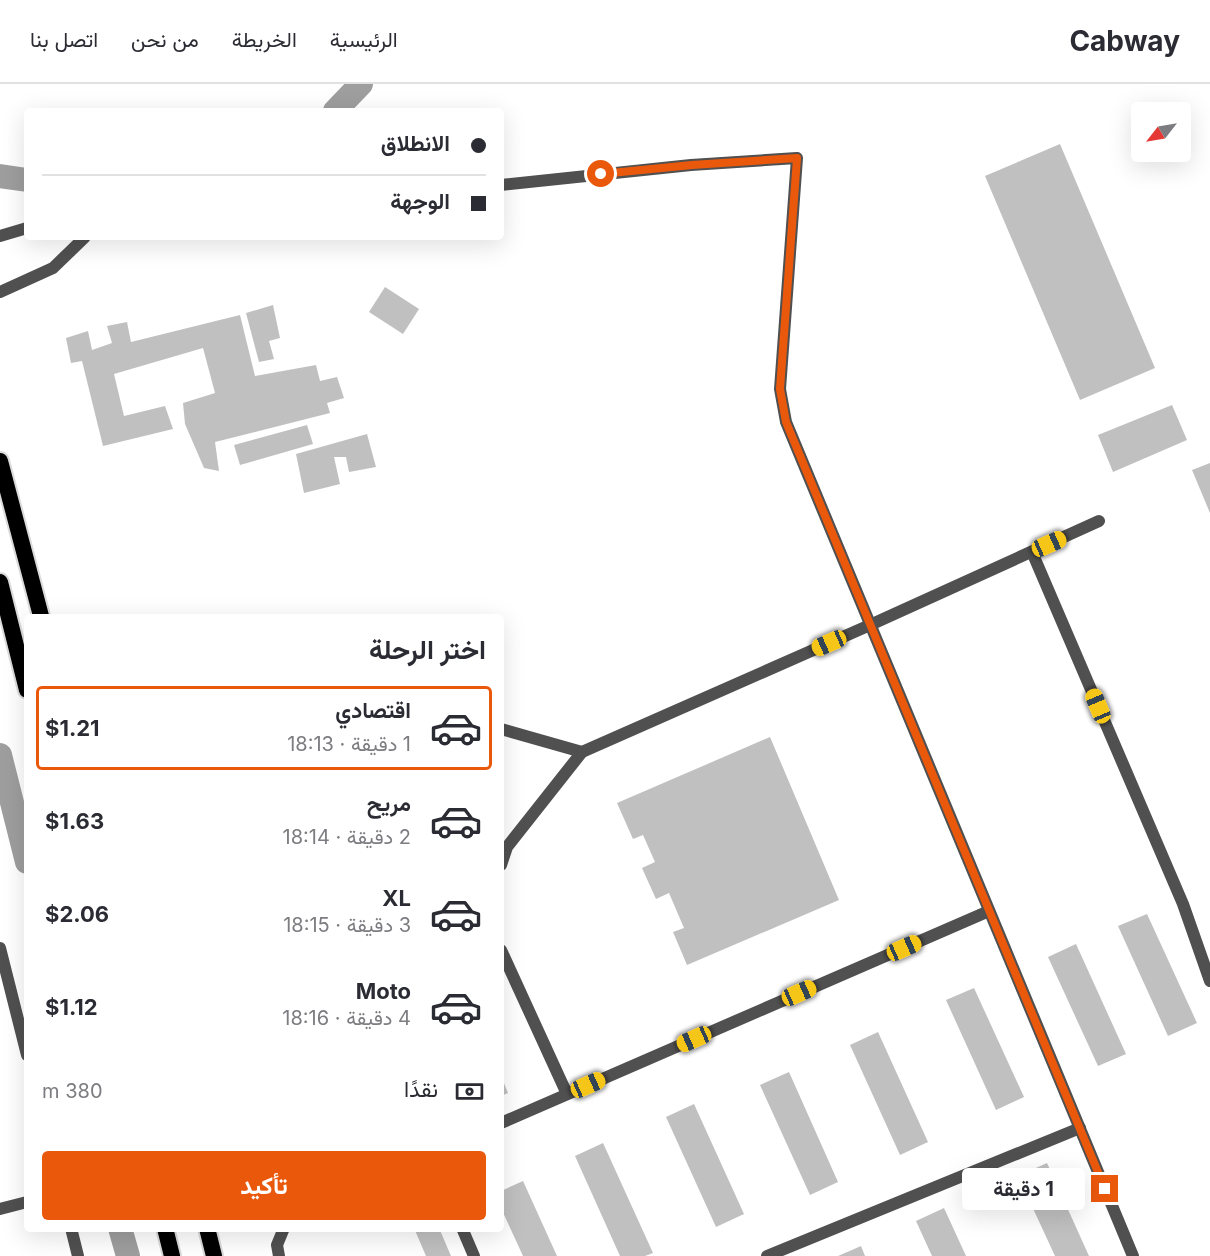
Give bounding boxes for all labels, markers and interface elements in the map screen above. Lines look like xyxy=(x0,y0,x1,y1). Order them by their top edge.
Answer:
text: Cabway xyxy=(1069,24,1180,58)
text: اتصل بنا xyxy=(30,27,98,52)
text: من نحن xyxy=(131,27,199,52)
text: الخريطة xyxy=(232,27,297,52)
text: الرئيسية xyxy=(330,27,398,52)
north arrow xyxy=(1131,102,1191,162)
map controls xyxy=(1131,102,1191,162)
text: الانطلاق xyxy=(381,130,450,156)
route start xyxy=(587,160,614,187)
text: الوجهة xyxy=(390,188,450,214)
car xyxy=(1029,528,1069,560)
car xyxy=(809,627,849,659)
text: اختر الرحلة xyxy=(369,633,486,666)
car xyxy=(1083,686,1113,726)
text: اقتصادي xyxy=(335,697,411,723)
icon: car xyxy=(429,701,483,755)
text: $1.21 xyxy=(45,715,100,741)
text: 1 دقيقة · 18:13 xyxy=(287,732,411,756)
text: مريح xyxy=(367,790,411,816)
icon: car xyxy=(429,794,483,848)
text: $1.63 xyxy=(45,808,104,834)
text: 2 دقيقة · 18:14 xyxy=(283,825,411,849)
text: XL xyxy=(382,885,411,911)
icon: car xyxy=(429,887,483,941)
text: $2.06 xyxy=(45,901,109,927)
text: 3 دقيقة · 18:15 xyxy=(283,913,411,937)
car xyxy=(884,932,924,964)
car xyxy=(779,977,819,1009)
text: Moto xyxy=(356,978,411,1004)
icon: car xyxy=(429,980,483,1034)
text: $1.12 xyxy=(45,994,98,1020)
text: 4 دقيقة · 18:16 xyxy=(282,1006,411,1030)
car xyxy=(674,1023,714,1055)
car xyxy=(568,1069,608,1101)
icon: cash xyxy=(453,1075,486,1108)
text: نقدًا xyxy=(404,1076,438,1102)
text: 380 m xyxy=(42,1079,103,1103)
button: تأكيد xyxy=(42,1151,486,1220)
callout: 1 دقيقة xyxy=(961,1168,1084,1210)
route end xyxy=(1091,1175,1118,1202)
text: 1 دقيقة xyxy=(993,1177,1054,1201)

